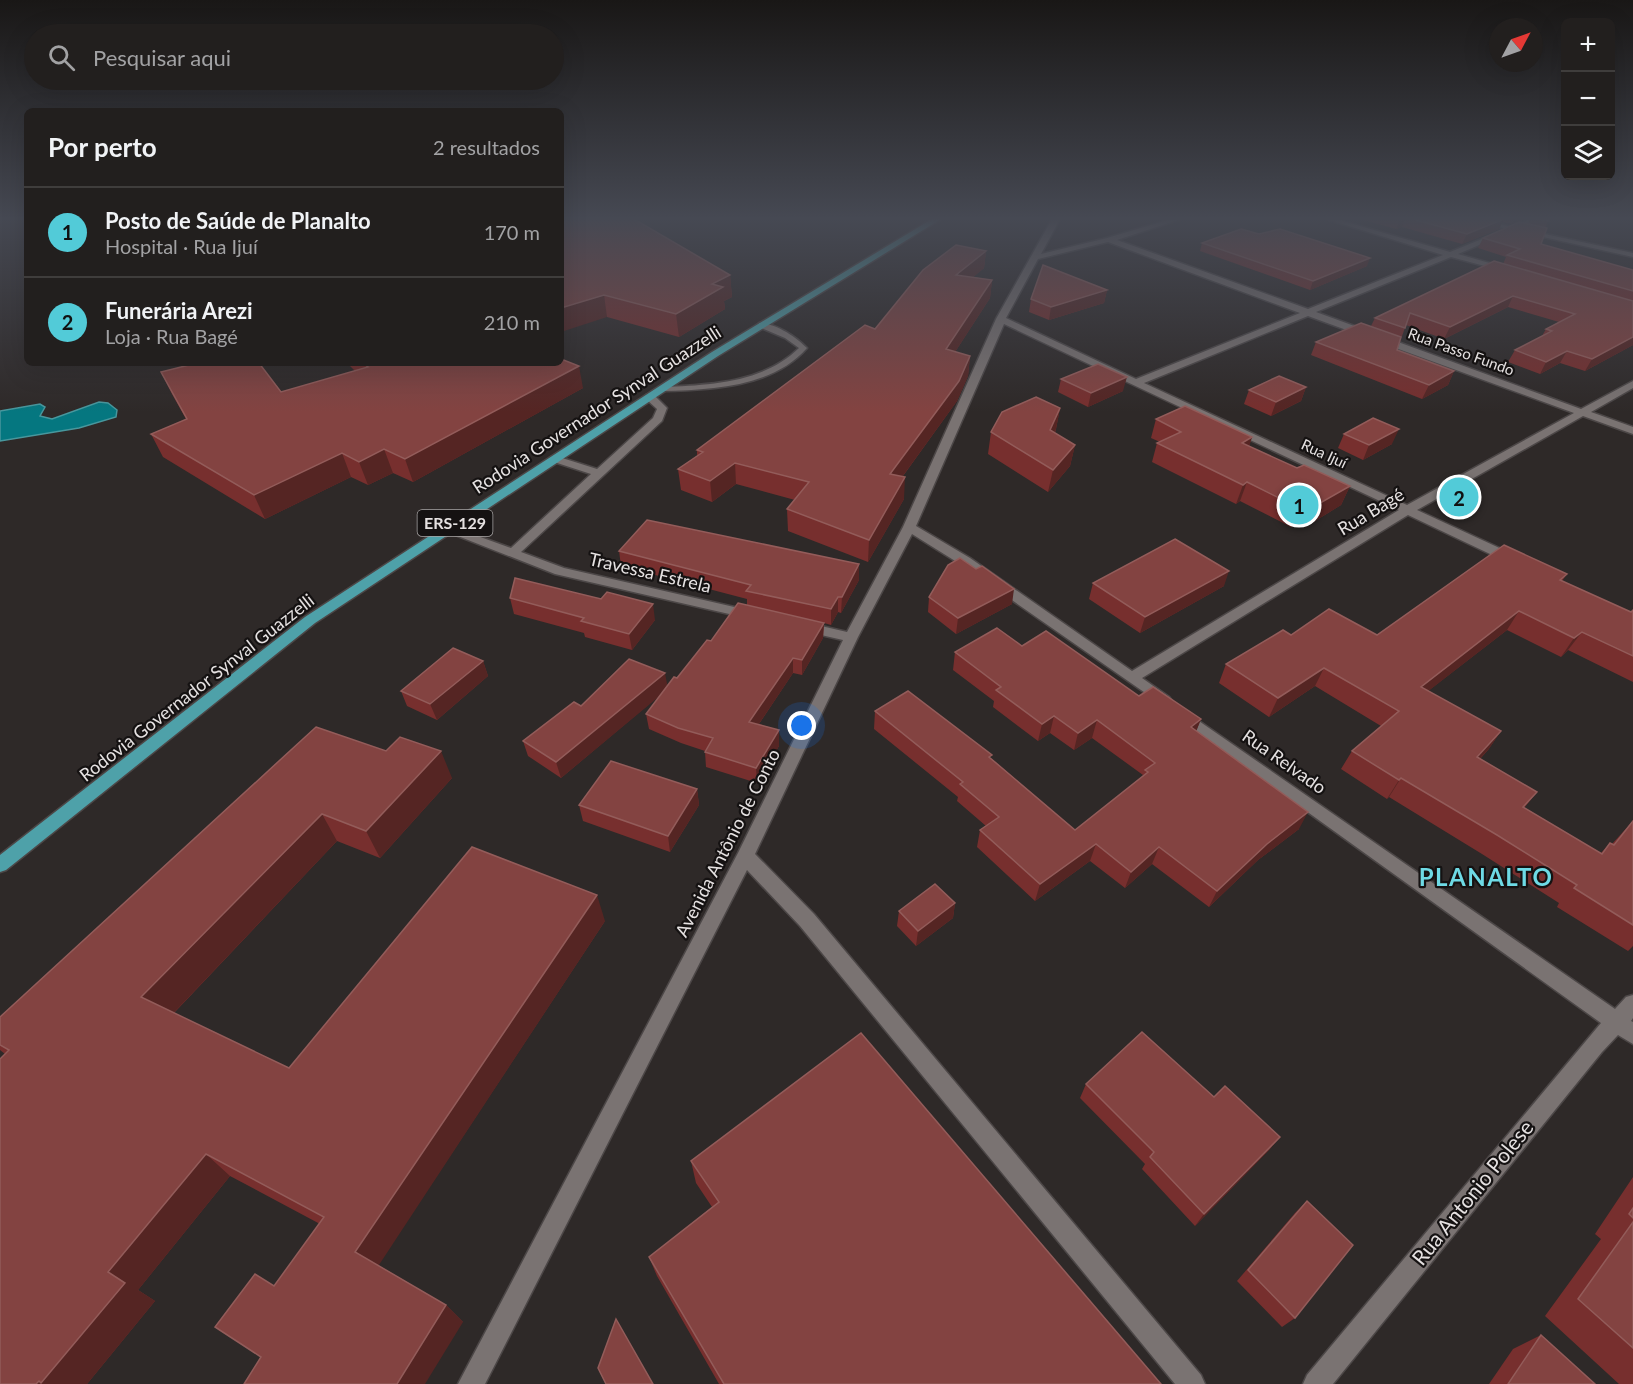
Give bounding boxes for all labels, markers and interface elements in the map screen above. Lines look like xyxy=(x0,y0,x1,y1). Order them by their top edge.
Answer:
north arrow xyxy=(1489,18,1543,72)
map controls xyxy=(1561,18,1615,180)
button: + xyxy=(1561,18,1615,72)
search box xyxy=(24,24,564,90)
icon: search xyxy=(45,41,78,74)
text: Pesquisar aqui xyxy=(93,44,231,71)
button: − xyxy=(1561,72,1615,126)
button: layers xyxy=(1561,126,1615,180)
text: Por perto xyxy=(48,131,157,163)
text: 2 resultados xyxy=(433,135,540,159)
text: Posto de Saúde de Planalto xyxy=(105,207,371,234)
text: 1 xyxy=(62,220,73,244)
text: 170 m xyxy=(484,220,540,244)
text: Hospital · Rua Ijuí xyxy=(105,234,258,258)
text: Funerária Arezi xyxy=(105,297,253,324)
text: 2 xyxy=(62,310,73,334)
text: 210 m xyxy=(484,310,540,334)
street label: Rodovia Governador Synval Guazzelli xyxy=(468,320,725,498)
street label: Rua Passo Fundo xyxy=(1406,323,1517,379)
text: Loja · Rua Bagé xyxy=(105,324,238,348)
street label: Rua Ijuí xyxy=(1299,435,1351,472)
pin: 2 xyxy=(1440,474,1478,520)
pin: 1 xyxy=(1280,482,1318,528)
street label: Rua Bagé xyxy=(1333,483,1408,540)
road number: ERS-129 xyxy=(418,510,492,536)
street label: Travessa Estrela xyxy=(587,547,714,597)
street label: Rodovia Governador Synval Guazzelli xyxy=(75,589,318,786)
your location xyxy=(787,711,816,740)
street label: Rua Relvado xyxy=(1238,724,1331,798)
street label: Avenida Antônio de Conto xyxy=(670,745,784,940)
district label: PLANALTO xyxy=(1419,862,1553,891)
street label: Rua Antonio Polese xyxy=(1406,1115,1538,1269)

